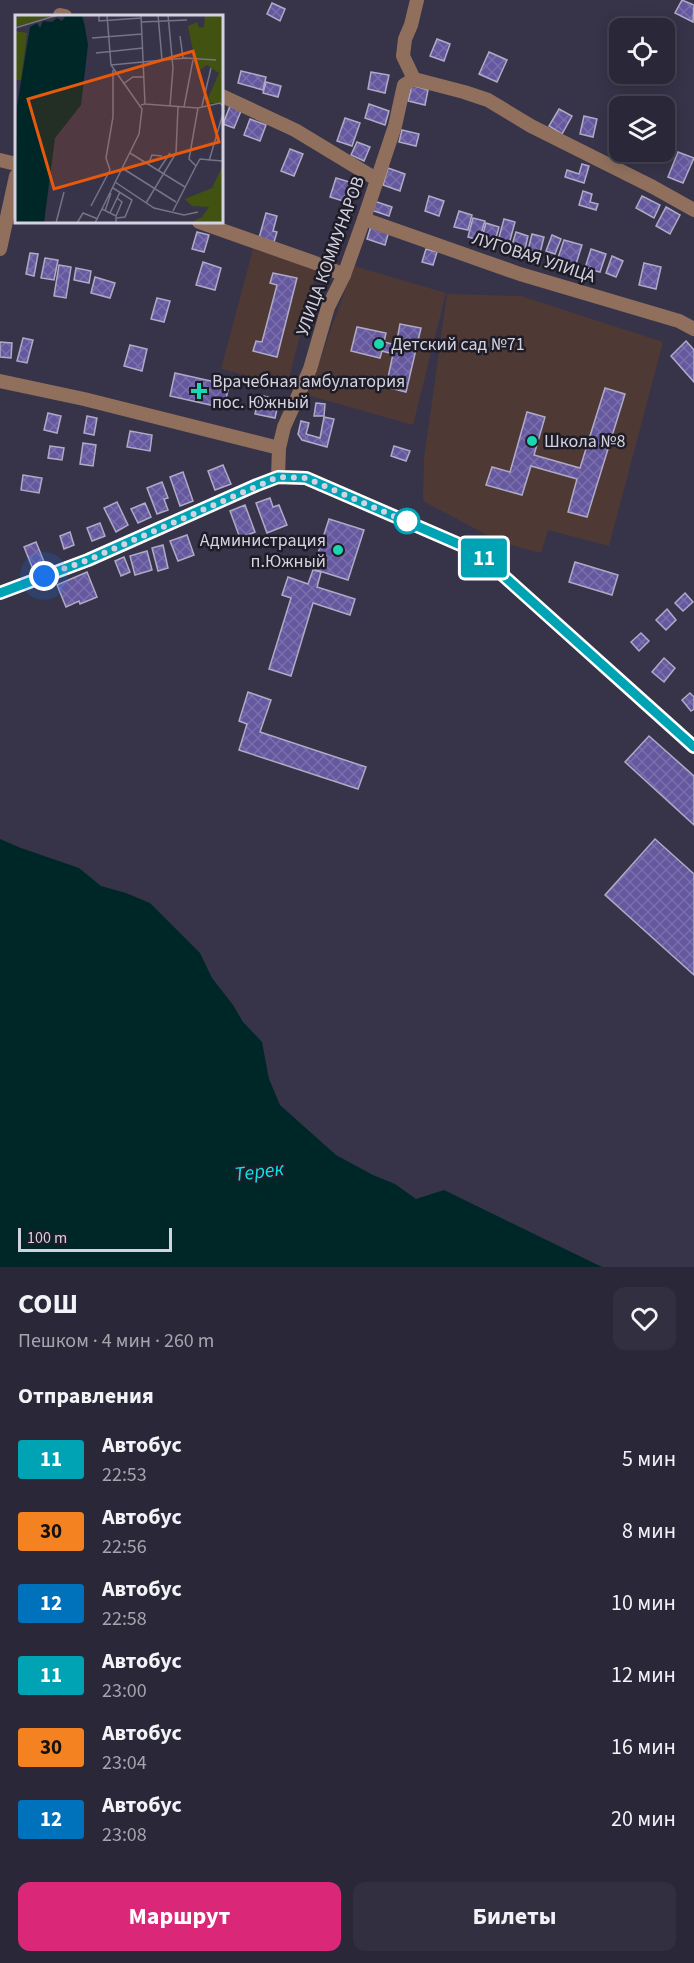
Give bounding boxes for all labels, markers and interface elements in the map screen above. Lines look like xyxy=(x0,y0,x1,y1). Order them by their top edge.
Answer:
inset map xyxy=(15,15,224,224)
map controls xyxy=(609,18,675,162)
button: locate xyxy=(609,18,675,84)
button: layers xyxy=(609,96,675,162)
street label: УЛИЦА КОММУНАРОВ xyxy=(290,173,371,339)
street label: ЛУГОВАЯ УЛИЦА xyxy=(469,226,599,289)
place label: Детский сад №71 xyxy=(391,332,525,357)
marker: Детский сад №71 xyxy=(372,337,386,351)
place label: Врачебная амбулатория пос. Южный xyxy=(212,369,405,415)
marker: Врачебная амбулатория пос. Южный xyxy=(190,382,208,400)
place label: Школа №8 xyxy=(544,429,625,454)
marker: Школа №8 xyxy=(525,434,539,448)
unlabelled marker xyxy=(394,508,420,534)
place label: Администрация п.Южный xyxy=(200,528,326,574)
line badge: 11 xyxy=(457,538,511,578)
marker: Администрация п.Южный xyxy=(331,543,345,557)
text: 11 xyxy=(473,543,495,573)
your location xyxy=(29,561,59,591)
water label: Терек xyxy=(233,1155,286,1189)
scale bar xyxy=(18,1225,172,1252)
text: 100 m xyxy=(27,1227,67,1249)
text: СОШ xyxy=(18,1284,78,1324)
button: heart xyxy=(613,1287,676,1350)
text: Пешком · 4 мин · 260 m xyxy=(18,1327,214,1355)
text: Отправления xyxy=(18,1380,154,1412)
text: Автобус xyxy=(102,1429,182,1461)
text: 5 мин xyxy=(622,1443,676,1475)
text: 11 xyxy=(40,1444,62,1474)
text: 22:53 xyxy=(102,1461,147,1489)
text: Автобус xyxy=(102,1501,182,1533)
text: 8 мин xyxy=(622,1515,676,1547)
text: 30 xyxy=(40,1516,62,1546)
text: 22:56 xyxy=(102,1533,147,1561)
text: Автобус xyxy=(102,1573,182,1605)
text: 10 мин xyxy=(611,1587,676,1619)
text: 12 xyxy=(40,1588,62,1618)
text: 22:58 xyxy=(102,1605,147,1633)
text: Автобус xyxy=(102,1645,182,1677)
text: 12 мин xyxy=(611,1659,676,1691)
text: 11 xyxy=(40,1660,62,1690)
text: 23:00 xyxy=(102,1677,147,1705)
text: Автобус xyxy=(102,1717,182,1749)
text: 16 мин xyxy=(611,1731,676,1763)
text: 30 xyxy=(40,1732,62,1762)
text: 23:04 xyxy=(102,1749,147,1777)
text: Автобус xyxy=(102,1789,182,1821)
text: 20 мин xyxy=(611,1803,676,1835)
text: 12 xyxy=(40,1804,62,1834)
text: 23:08 xyxy=(102,1821,147,1849)
button: Маршрут xyxy=(18,1882,341,1951)
button: Билеты xyxy=(353,1882,676,1951)

